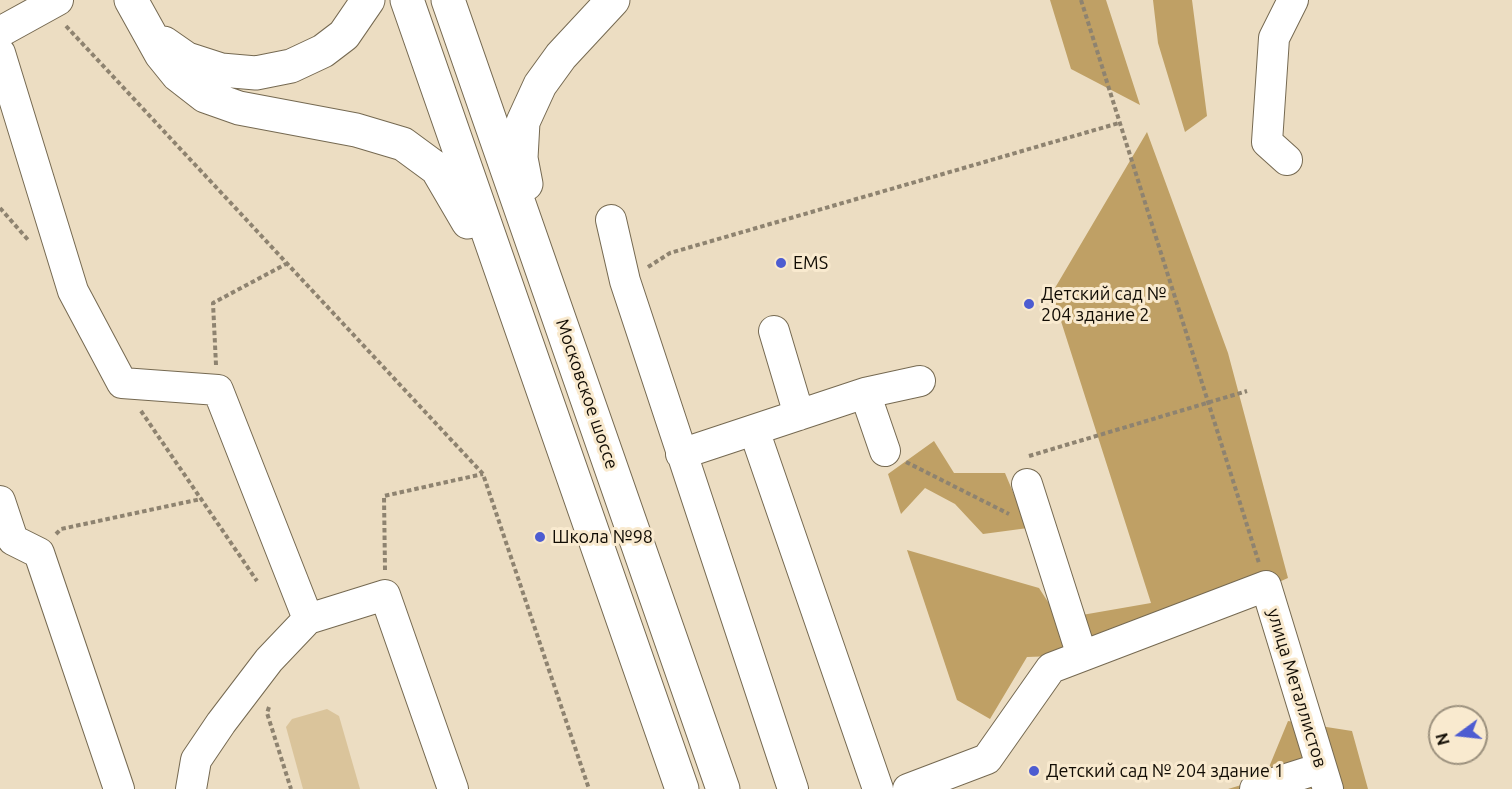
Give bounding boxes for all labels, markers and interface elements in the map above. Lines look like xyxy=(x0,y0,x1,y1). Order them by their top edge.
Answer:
place label: EMS xyxy=(793,252,828,274)
marker: EMS xyxy=(774,256,788,270)
place label: Детский сад № 204 здание 2 xyxy=(1041,283,1167,326)
marker: Детский сад № 204 здание 2 xyxy=(1022,297,1036,311)
street label: Московское шоссе xyxy=(551,316,623,472)
place label: Школа №98 xyxy=(552,526,653,548)
marker: Школа №98 xyxy=(533,530,547,544)
street label: улица Металлистов xyxy=(1263,606,1331,770)
north arrow xyxy=(1428,705,1488,765)
text: N xyxy=(1432,731,1453,747)
place label: Детский сад № 204 здание 1 xyxy=(1046,760,1284,782)
marker: Детский сад № 204 здание 1 xyxy=(1027,764,1041,778)

